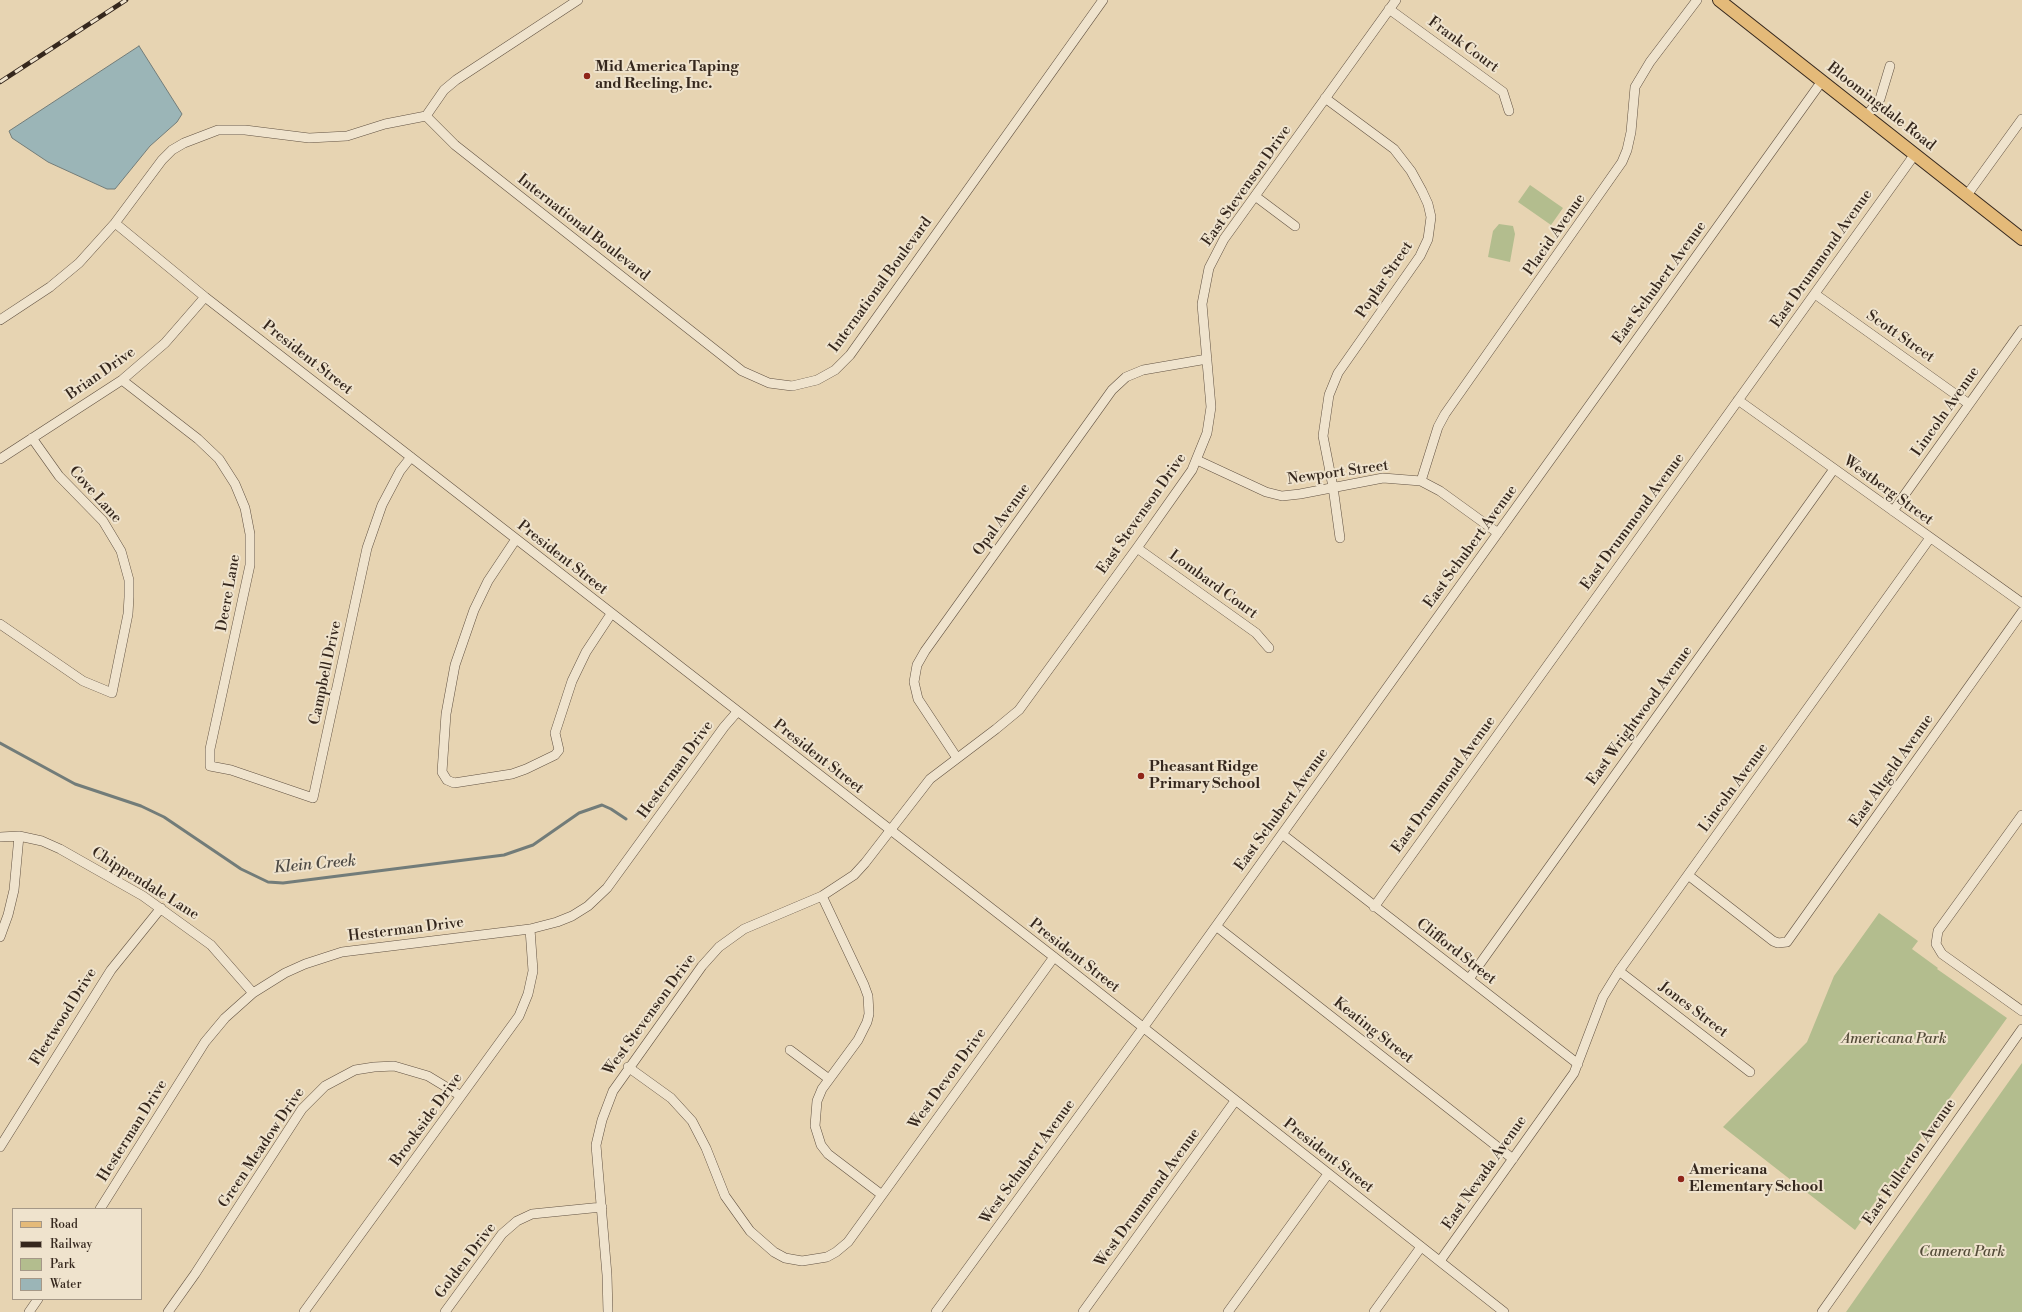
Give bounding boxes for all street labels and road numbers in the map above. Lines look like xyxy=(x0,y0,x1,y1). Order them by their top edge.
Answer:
street label: Frank Court xyxy=(1424,13,1502,77)
street label: Bloomingdale Road xyxy=(1823,59,1939,155)
street label: East Stevenson Drive xyxy=(1199,122,1295,250)
street label: International Boulevard xyxy=(513,171,653,285)
street label: East Drummond Avenue xyxy=(1767,186,1877,332)
street label: Placid Avenue xyxy=(1520,191,1590,279)
street label: International Boulevard xyxy=(826,214,936,356)
street label: East Schubert Avenue xyxy=(1609,218,1711,348)
street label: Poplar Street xyxy=(1353,238,1417,322)
street label: Scott Street xyxy=(1863,307,1937,367)
street label: President Street xyxy=(258,317,356,399)
street label: Brian Drive xyxy=(63,344,139,404)
street label: Lincoln Avenue xyxy=(1908,364,1984,460)
street label: East Stevenson Drive xyxy=(1094,450,1190,578)
street label: East Drummond Avenue xyxy=(1577,450,1689,594)
street label: Westberg Street xyxy=(1840,452,1936,530)
street label: Newport Street xyxy=(1286,457,1390,489)
street label: Cove Lane xyxy=(65,463,125,527)
street label: Opal Avenue xyxy=(970,480,1034,560)
street label: East Schubert Avenue xyxy=(1420,482,1522,612)
street label: President Street xyxy=(513,517,611,599)
street label: Lombard Court xyxy=(1165,547,1261,623)
street label: Deere Lane xyxy=(213,553,245,633)
street label: Campbell Drive xyxy=(306,619,346,727)
street label: East Wrightwood Avenue xyxy=(1583,643,1697,789)
street label: East Altgeld Avenue xyxy=(1846,711,1938,831)
street label: East Drummond Avenue xyxy=(1388,713,1500,857)
street label: President Street xyxy=(769,716,867,798)
street label: Hesterman Drive xyxy=(634,717,718,823)
street label: Lincoln Avenue xyxy=(1696,740,1772,836)
street label: East Schubert Avenue xyxy=(1231,745,1333,875)
street label: Chippendale Lane xyxy=(88,844,202,924)
street label: Hesterman Drive xyxy=(347,914,465,946)
street label: President Street xyxy=(1025,915,1123,997)
street label: Clifford Street xyxy=(1413,915,1499,989)
street label: West Stevenson Drive xyxy=(600,951,700,1079)
street label: Fleetwood Drive xyxy=(27,965,101,1069)
street label: Jones Street xyxy=(1655,978,1731,1042)
street label: Keating Street xyxy=(1329,994,1417,1068)
street label: West Devon Drive xyxy=(905,1025,991,1133)
street label: Brookside Drive xyxy=(387,1070,467,1170)
street label: Hesterman Drive xyxy=(94,1077,172,1185)
street label: Green Meadow Drive xyxy=(215,1084,309,1212)
street label: West Schubert Avenue xyxy=(977,1096,1079,1228)
street label: East Fullerton Avenue xyxy=(1860,1096,1960,1228)
street label: East Nevada Avenue xyxy=(1439,1112,1531,1234)
street label: President Street xyxy=(1279,1115,1377,1197)
street label: West Drummond Avenue xyxy=(1092,1125,1204,1271)
street label: Golden Drive xyxy=(432,1220,500,1302)

